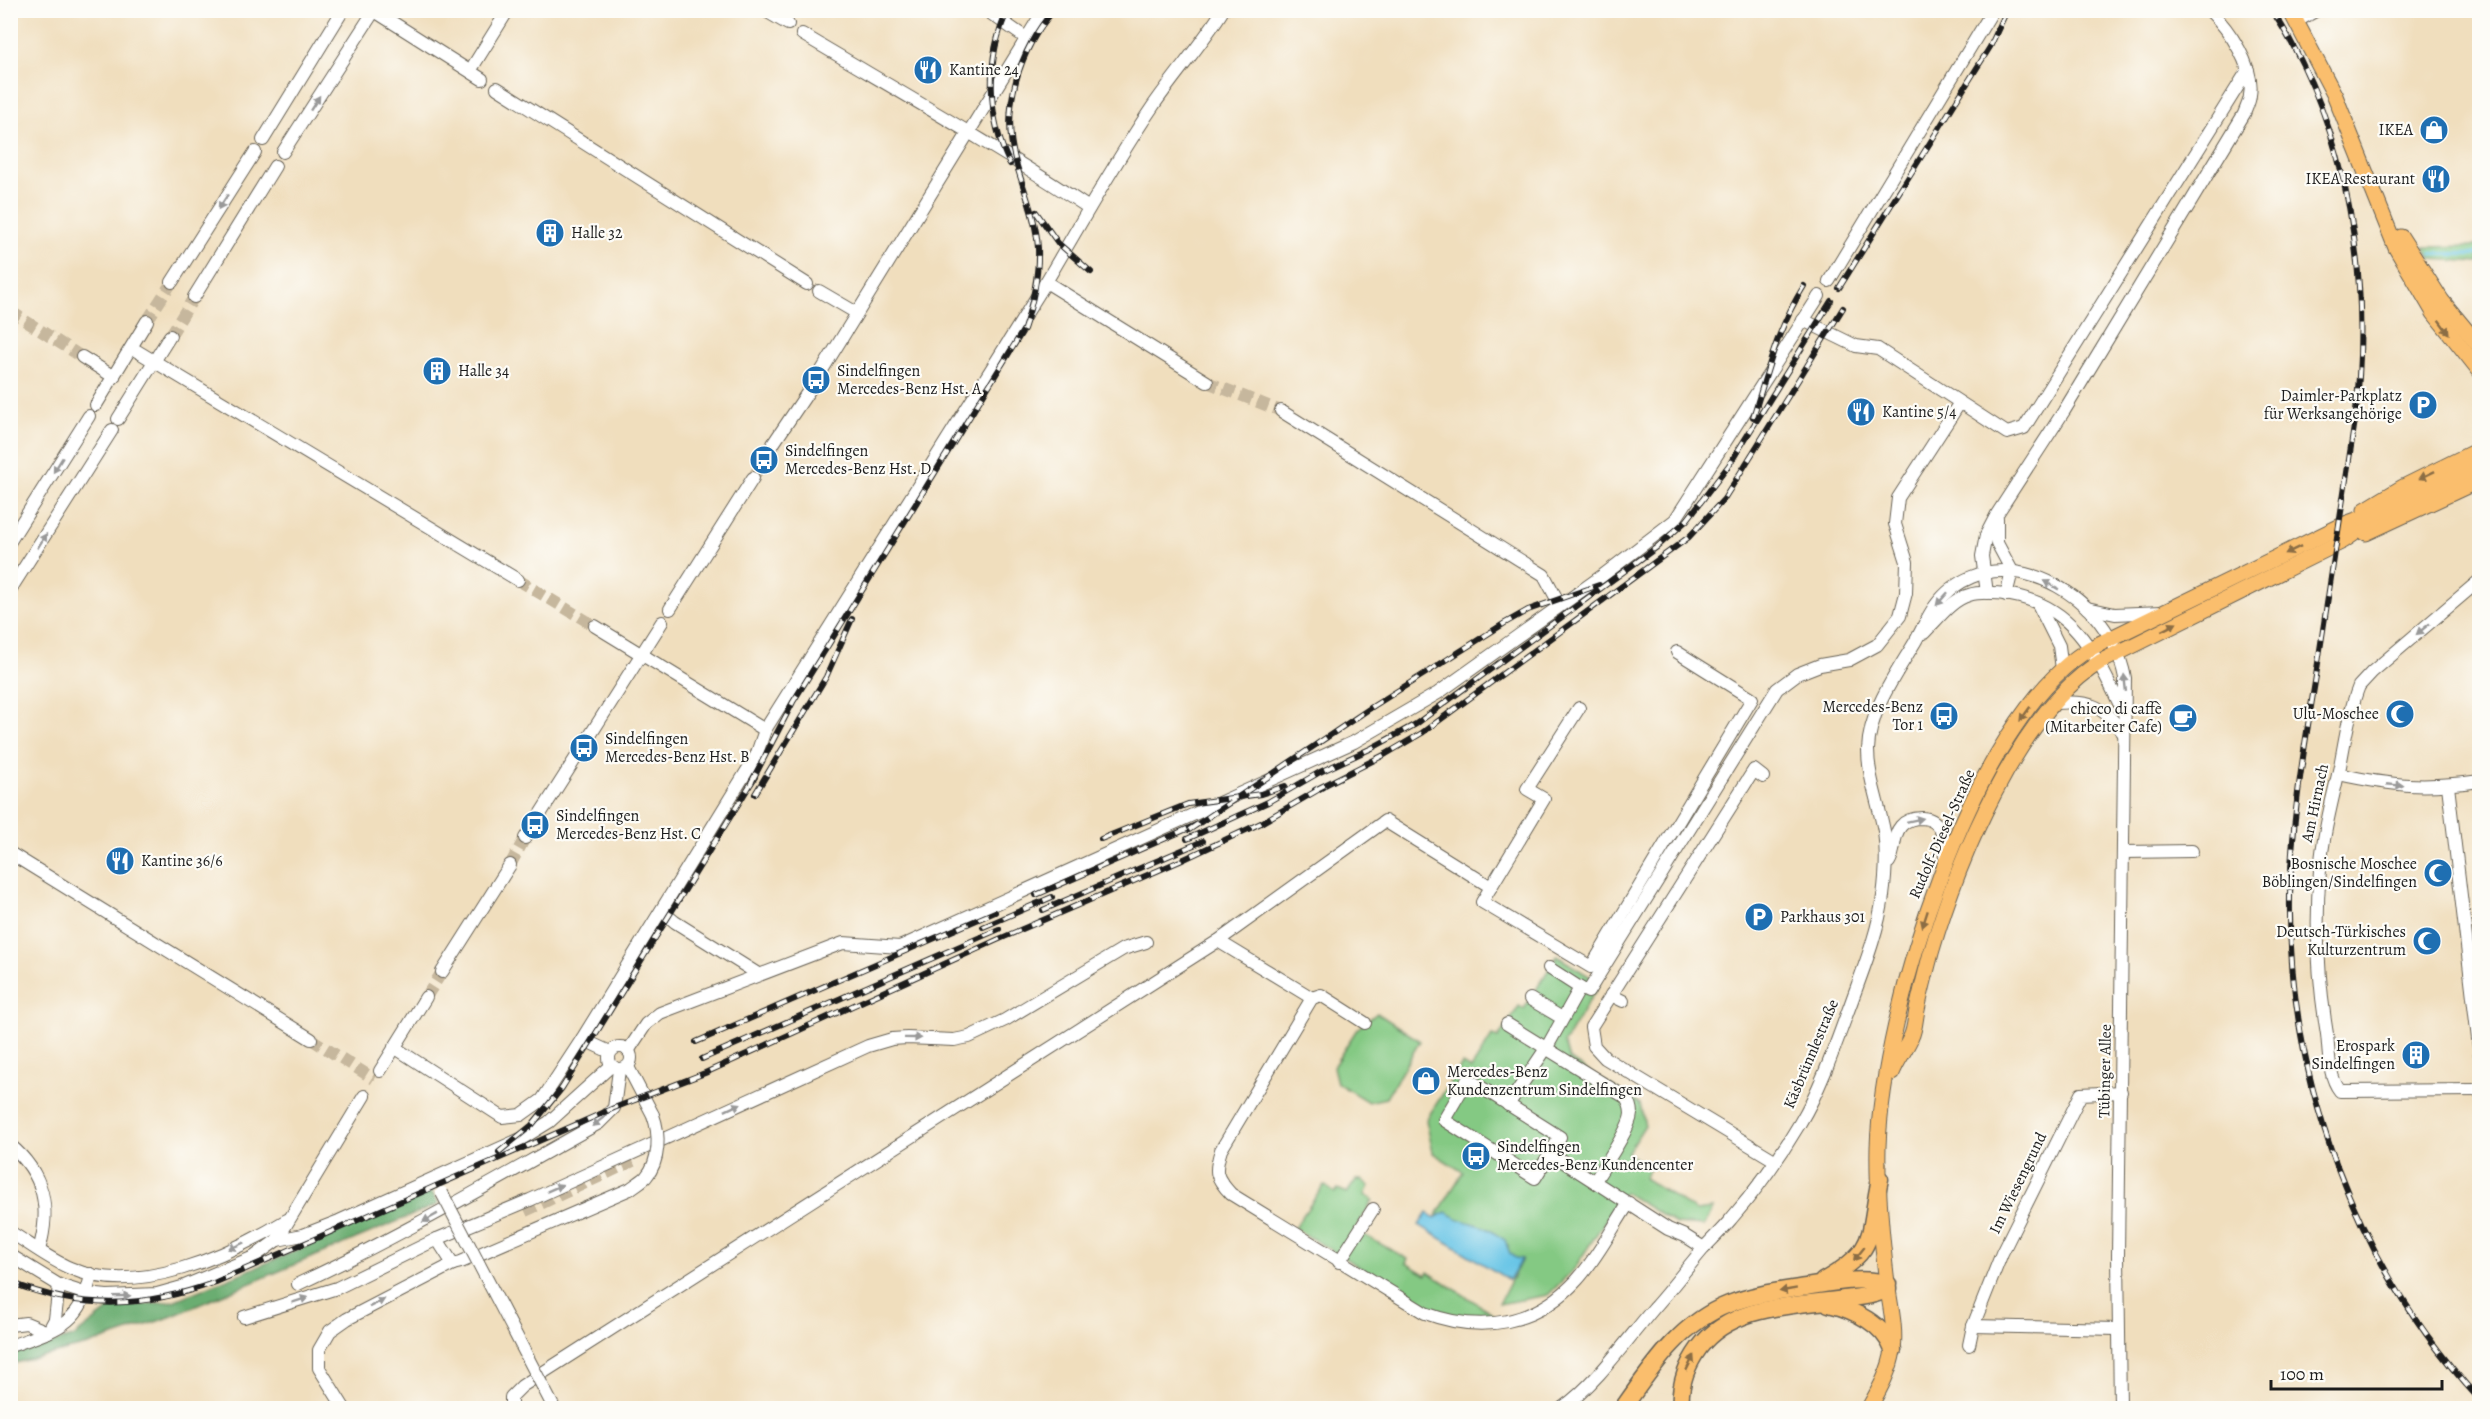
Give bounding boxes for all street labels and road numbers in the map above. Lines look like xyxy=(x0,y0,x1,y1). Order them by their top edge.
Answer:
street label: Am Hirnach xyxy=(2296,761,2334,845)
street label: Rudolf-Diesel-Straße xyxy=(1904,766,1980,902)
street label: Käsbrünnlestraße xyxy=(1778,996,1844,1112)
street label: Tübinger Allee xyxy=(2093,1024,2117,1118)
street label: Im Wiesengrund xyxy=(1984,1128,2052,1238)

